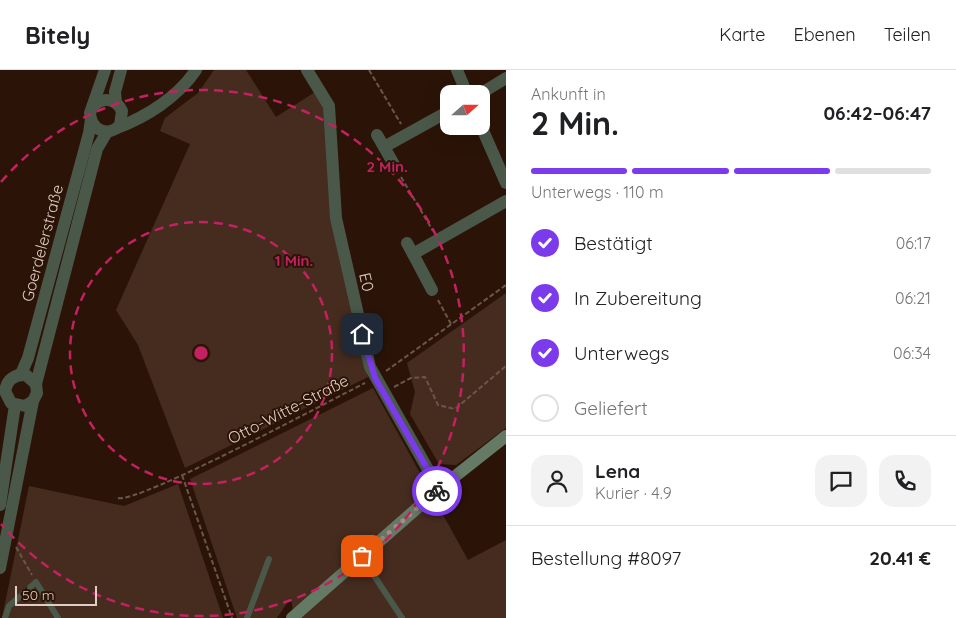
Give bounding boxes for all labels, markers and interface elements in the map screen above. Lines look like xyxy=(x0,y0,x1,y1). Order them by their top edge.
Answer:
text: Bitely xyxy=(25,20,90,50)
text: Karte xyxy=(719,23,765,46)
text: Ebenen xyxy=(793,23,856,46)
text: Teilen xyxy=(884,23,931,46)
text: Ankunft in xyxy=(531,84,606,104)
north arrow xyxy=(440,85,490,135)
map controls xyxy=(440,85,490,135)
text: 06:42–06:47 xyxy=(823,101,931,125)
text: 2 Min. xyxy=(531,103,619,143)
text: 2 Min. xyxy=(366,157,408,176)
street label: Goerdelerstraße xyxy=(17,182,67,304)
text: Unterwegs · 110 m xyxy=(531,182,664,202)
icon: check xyxy=(531,229,559,257)
text: Bestätigt xyxy=(574,231,653,255)
text: 06:17 xyxy=(896,233,931,253)
text: 1 Min. xyxy=(275,251,313,270)
street label: E0 xyxy=(355,271,379,293)
icon: check xyxy=(531,284,559,312)
text: In Zubereitung xyxy=(574,286,702,310)
text: 06:21 xyxy=(895,288,931,308)
pin xyxy=(341,313,383,355)
icon: home xyxy=(348,320,376,348)
icon: check xyxy=(531,339,559,367)
text: Unterwegs xyxy=(574,341,669,365)
text: 06:34 xyxy=(893,343,931,363)
centre of rings xyxy=(192,344,210,362)
street label: Otto-Witte-Straße xyxy=(224,370,352,448)
text: Geliefert xyxy=(574,396,648,420)
button: person xyxy=(531,455,583,507)
button: chat xyxy=(815,455,867,507)
button: phone xyxy=(879,455,931,507)
text: Lena xyxy=(595,459,640,483)
courier xyxy=(412,466,462,516)
icon: bike xyxy=(423,477,451,505)
text: Kurier · 4.9 xyxy=(595,483,672,503)
pin xyxy=(341,535,383,577)
icon: bag xyxy=(348,542,376,570)
text: Bestellung #8097 xyxy=(531,546,681,570)
text: 20.41 € xyxy=(869,546,931,570)
scale bar xyxy=(15,583,98,606)
text: 50 m xyxy=(22,586,55,604)

